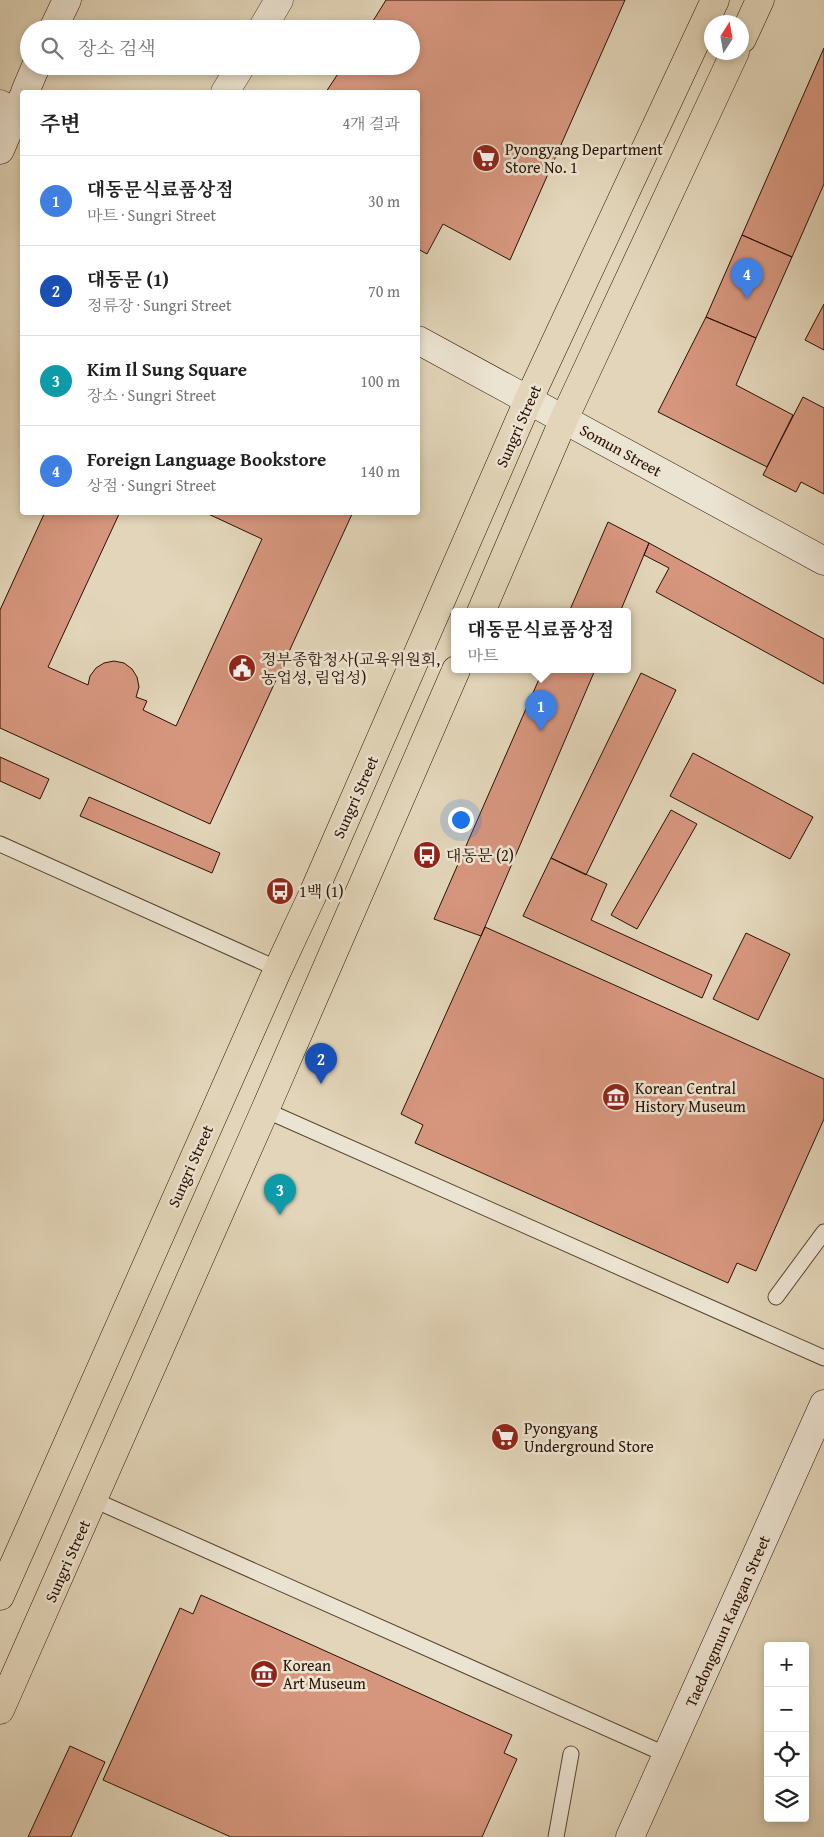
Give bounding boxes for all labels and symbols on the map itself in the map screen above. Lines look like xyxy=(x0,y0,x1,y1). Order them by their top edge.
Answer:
north arrow xyxy=(704,15,749,60)
place label: Pyongyang Department Store No. 1 xyxy=(505,137,663,179)
supermarket icon: Pyongyang Department Store No. 1 xyxy=(471,143,501,173)
pin: 4 xyxy=(731,258,763,299)
street label: Sungri Street xyxy=(489,380,547,471)
street label: Somun Street xyxy=(576,418,667,483)
place label: 정부종합청사(교육위원회, 농업성, 림업성) xyxy=(261,647,440,689)
public building icon: 정부종합청사(교육위원회, 농업성, 림업성) xyxy=(227,653,257,683)
pin: 1 xyxy=(525,690,557,731)
street label: Sungri Street xyxy=(326,751,384,842)
your location xyxy=(448,807,474,833)
bus stop icon: 대동문 (2) xyxy=(412,840,442,870)
place label: 대동문 (2) xyxy=(446,843,514,867)
bus stop icon: 1백 (1) xyxy=(265,876,295,906)
place label: 1백 (1) xyxy=(299,879,344,903)
pin: 2 xyxy=(305,1043,337,1084)
place label: Korean Central History Museum xyxy=(635,1076,746,1118)
museum icon: Korean Central History Museum xyxy=(601,1082,631,1112)
street label: Sungri Street xyxy=(161,1120,219,1211)
pin: 3 xyxy=(264,1174,296,1215)
place label: Pyongyang Underground Store xyxy=(524,1416,654,1458)
supermarket icon: Pyongyang Underground Store xyxy=(490,1422,520,1452)
street label: Sungri Street xyxy=(38,1515,96,1606)
street label: Taedongmun Kangan Street xyxy=(678,1531,776,1711)
place label: Korean Art Museum xyxy=(283,1653,366,1695)
museum icon: Korean Art Museum xyxy=(249,1659,279,1689)

